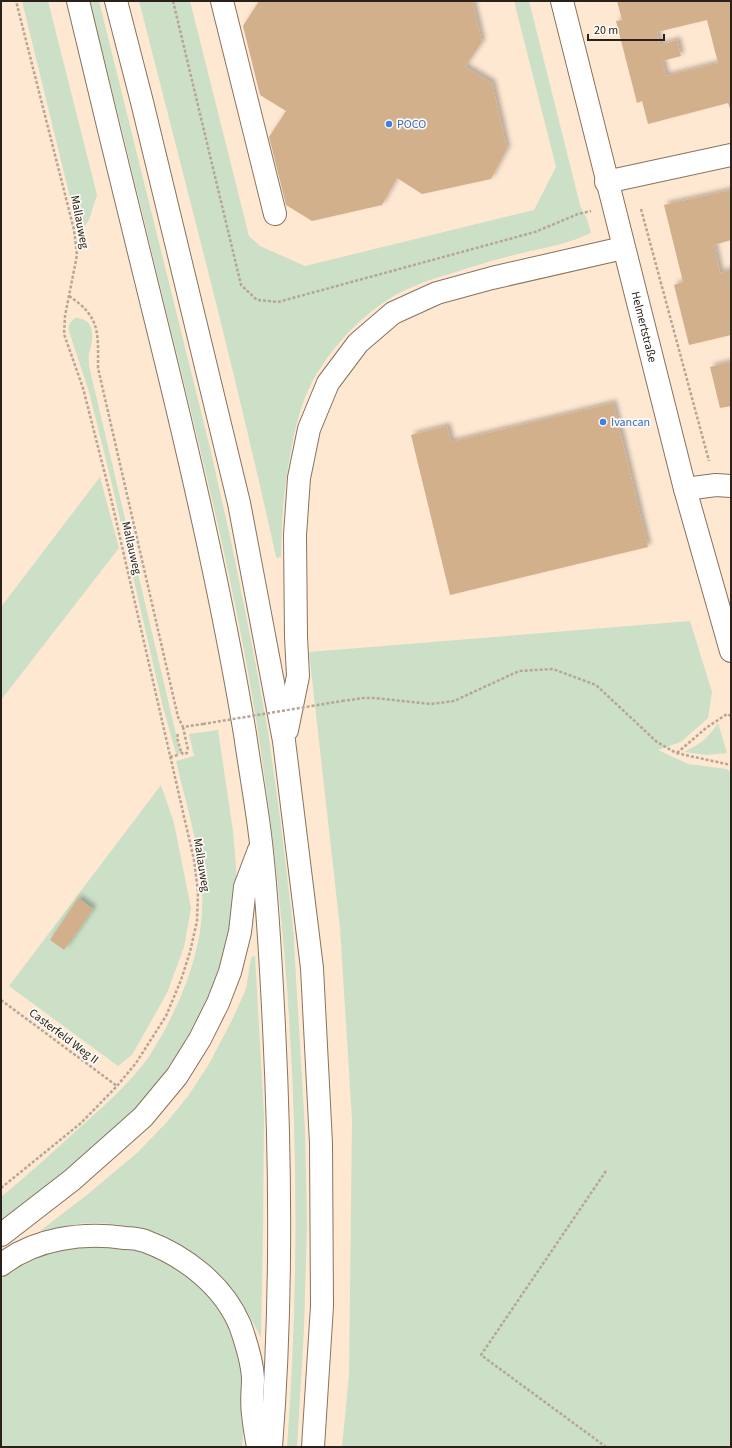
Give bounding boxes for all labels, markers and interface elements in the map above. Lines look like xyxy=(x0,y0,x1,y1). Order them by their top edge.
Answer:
scale bar xyxy=(588,16,664,42)
text: 20 m xyxy=(594,22,618,39)
place label: POCO xyxy=(397,116,426,133)
marker: POCO xyxy=(384,119,394,129)
street label: Mallauweg xyxy=(66,194,93,250)
street label: Helmertstraße xyxy=(627,290,661,364)
place label: Ivancan xyxy=(611,414,650,431)
marker: Ivancan xyxy=(598,417,608,427)
street label: Mallauweg xyxy=(117,520,146,576)
street label: Mallauweg xyxy=(189,837,214,893)
street label: Casterfeld Weg II xyxy=(25,1005,102,1068)

